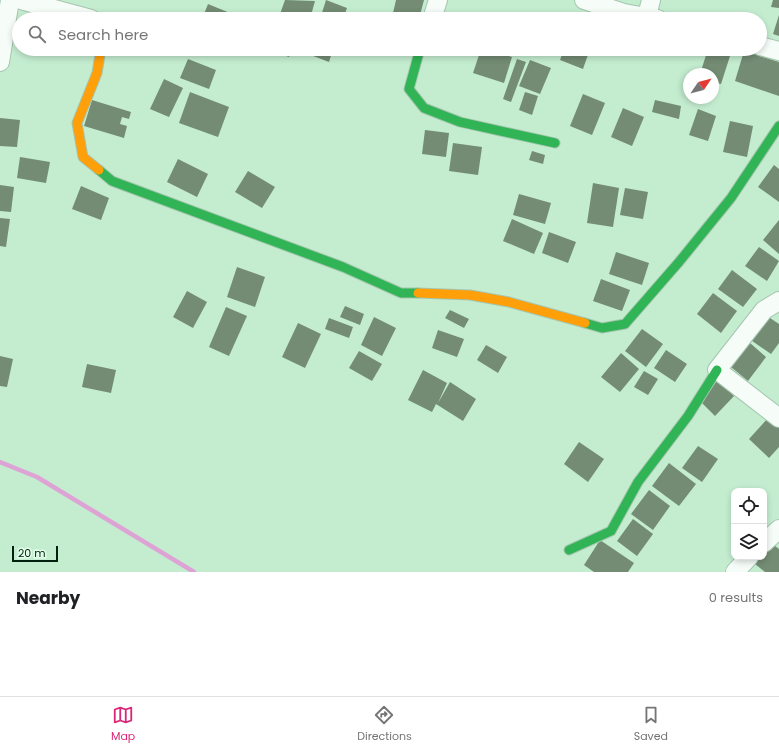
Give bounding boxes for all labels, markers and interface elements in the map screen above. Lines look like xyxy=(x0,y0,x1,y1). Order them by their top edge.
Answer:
search box xyxy=(12,12,767,56)
icon: search xyxy=(26,23,48,45)
text: Search here xyxy=(58,24,148,45)
north arrow xyxy=(683,68,719,104)
map controls xyxy=(731,488,767,560)
button: locate xyxy=(731,488,767,524)
button: layers xyxy=(731,524,767,560)
scale bar xyxy=(12,544,58,563)
text: 20 m xyxy=(18,545,46,561)
text: Nearby xyxy=(16,586,80,610)
text: 0 results xyxy=(709,588,763,607)
tab: Map xyxy=(111,704,135,745)
tab: Directions xyxy=(357,704,412,745)
tab: Saved xyxy=(634,704,668,745)

